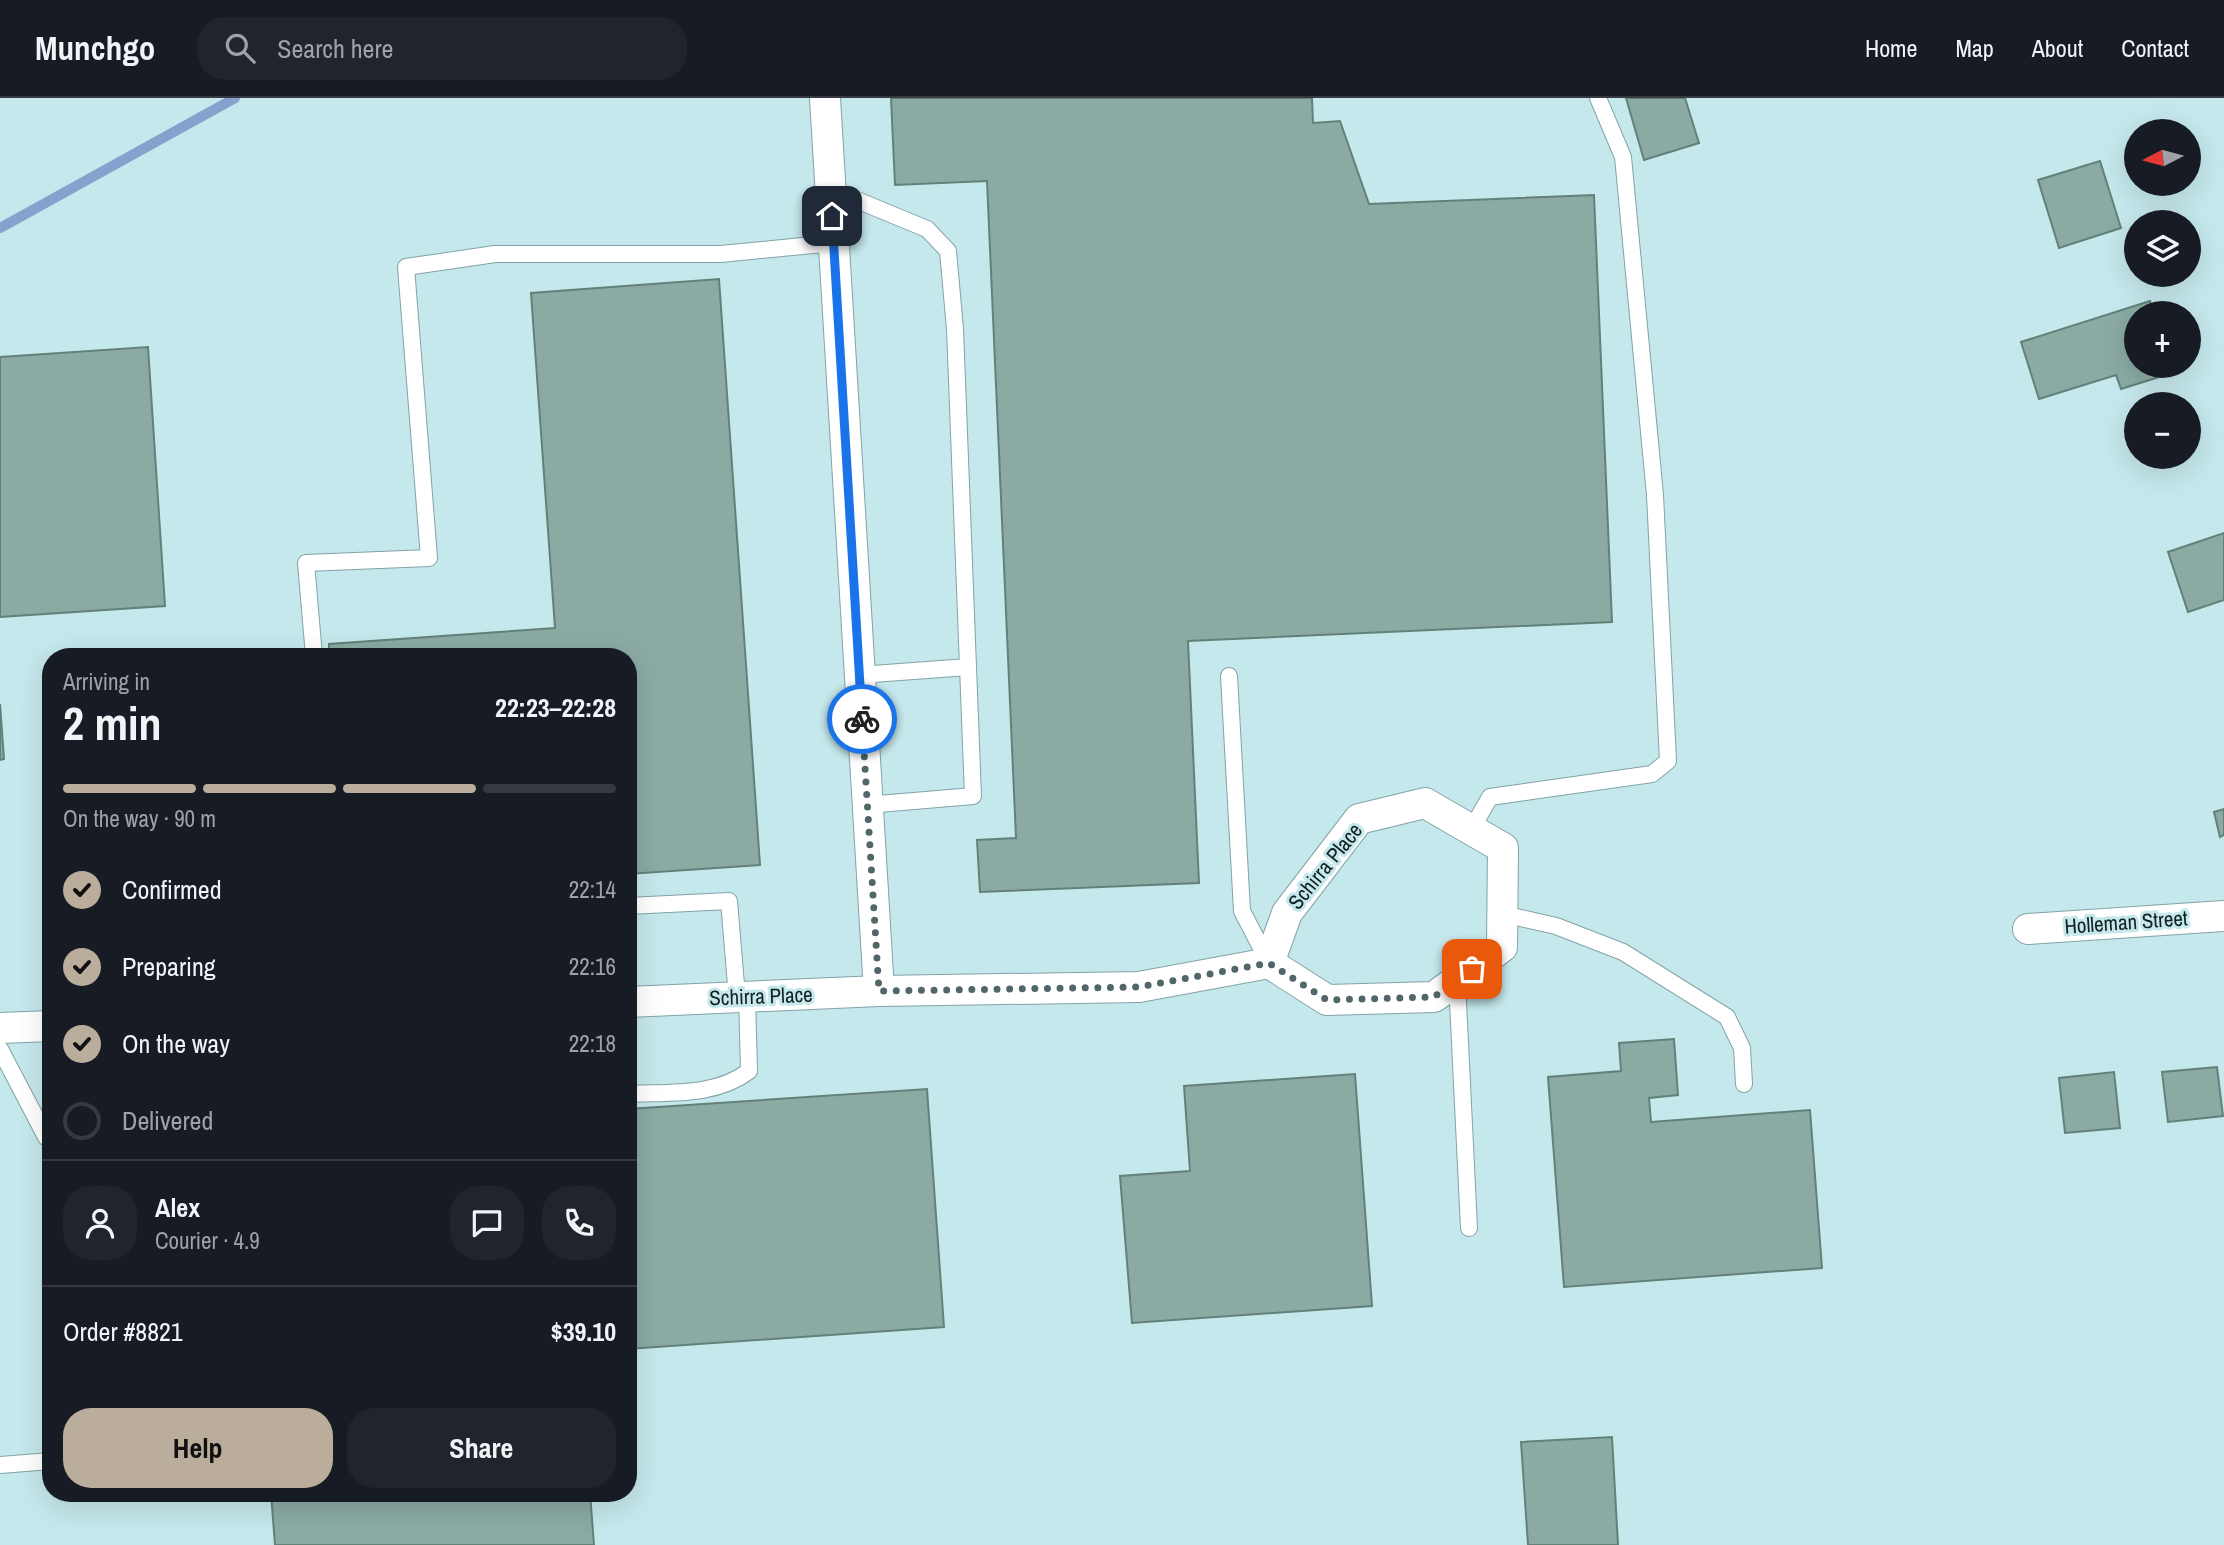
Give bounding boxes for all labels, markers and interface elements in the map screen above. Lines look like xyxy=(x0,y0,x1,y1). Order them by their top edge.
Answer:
search box xyxy=(197,17,687,80)
text: Munchgo xyxy=(35,26,155,70)
icon: search xyxy=(221,29,259,67)
text: Search here xyxy=(277,31,393,66)
text: Home xyxy=(1865,32,1917,64)
text: Map xyxy=(1955,32,1994,64)
text: About xyxy=(2032,32,2083,64)
text: Contact xyxy=(2121,32,2189,64)
north arrow xyxy=(2124,119,2202,196)
map controls xyxy=(2124,119,2201,469)
pin xyxy=(802,186,862,246)
icon: home xyxy=(813,197,851,235)
button: layers xyxy=(2124,210,2201,287)
button: + xyxy=(2124,301,2201,378)
button: − xyxy=(2124,392,2201,469)
text: Arriving in xyxy=(63,666,150,697)
courier xyxy=(827,684,897,754)
text: 22:23–22:28 xyxy=(495,690,616,725)
text: 2 min xyxy=(63,692,162,754)
icon: bike xyxy=(843,700,881,738)
text: On the way · 90 m xyxy=(63,803,216,834)
street label: Schirra Place xyxy=(1281,817,1369,915)
icon: check xyxy=(63,871,101,909)
text: Confirmed xyxy=(122,872,222,907)
text: 22:14 xyxy=(569,874,616,905)
street label: Holleman Street xyxy=(2063,903,2189,941)
pin xyxy=(1442,939,1502,999)
icon: check xyxy=(63,948,101,986)
text: Preparing xyxy=(122,949,216,984)
icon: bag xyxy=(1453,950,1491,988)
text: 22:16 xyxy=(569,951,616,982)
street label: Schirra Place xyxy=(709,980,813,1012)
icon: check xyxy=(63,1025,101,1063)
text: On the way xyxy=(122,1026,230,1061)
text: 22:18 xyxy=(569,1028,616,1059)
text: Delivered xyxy=(122,1103,213,1138)
button: person xyxy=(63,1186,137,1260)
button: chat xyxy=(450,1186,524,1260)
button: phone xyxy=(542,1186,616,1260)
text: Alex xyxy=(155,1190,200,1225)
text: Courier · 4.9 xyxy=(155,1225,260,1256)
text: Order #8821 xyxy=(63,1314,183,1349)
text: $39.10 xyxy=(551,1314,616,1349)
button: Help xyxy=(63,1408,333,1488)
button: Share xyxy=(347,1408,616,1488)

